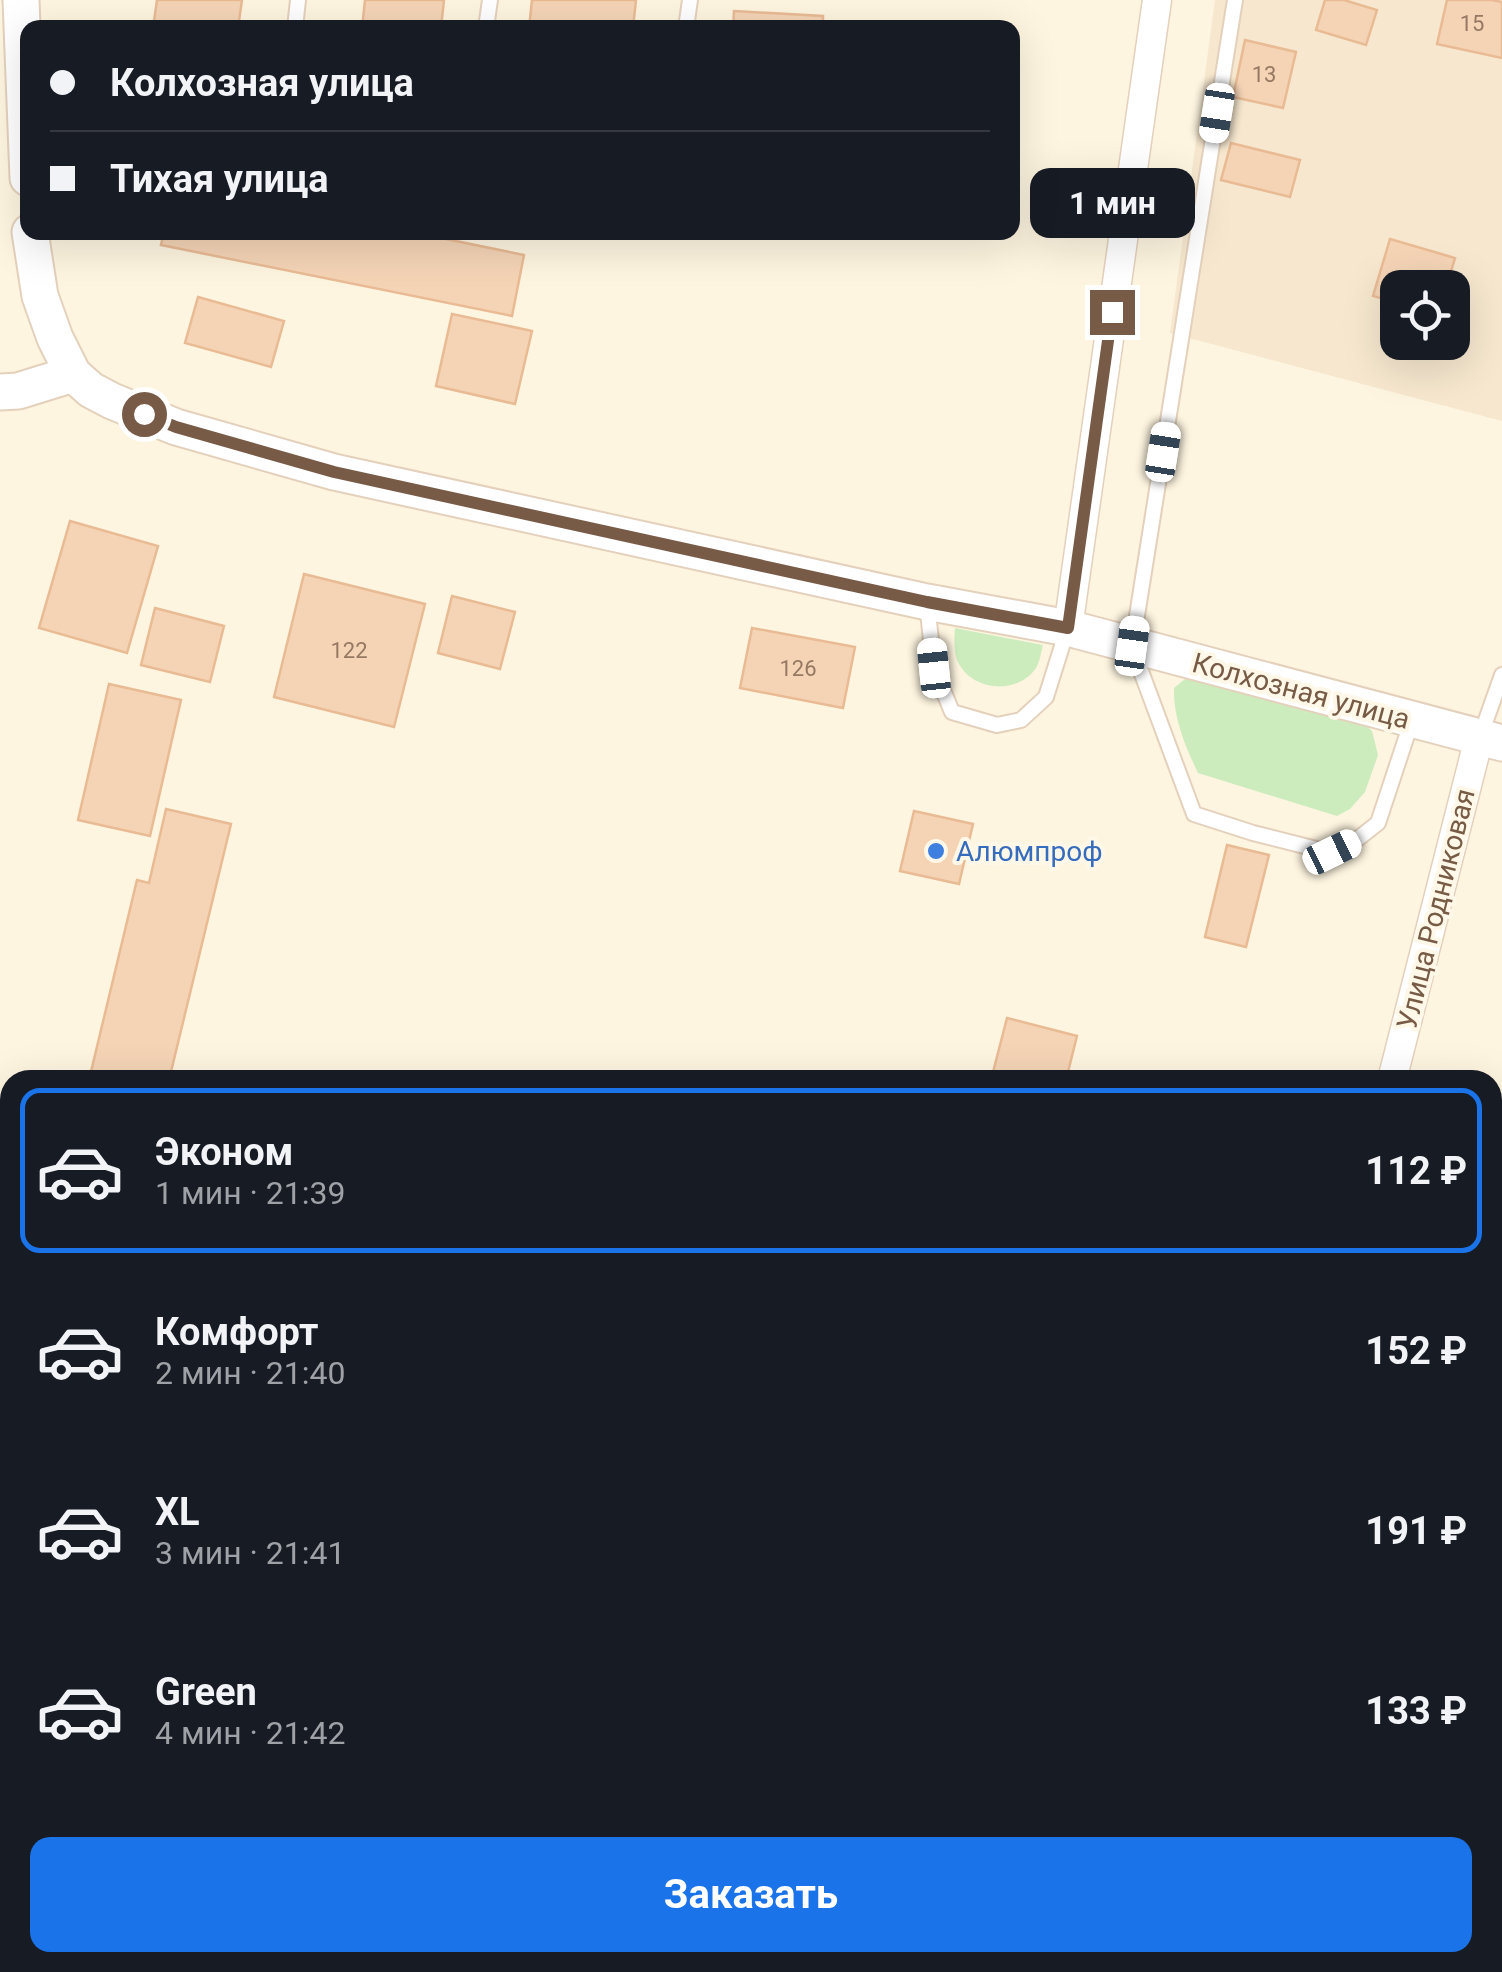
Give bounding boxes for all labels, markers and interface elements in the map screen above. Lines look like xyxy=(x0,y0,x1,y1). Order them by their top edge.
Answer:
house number: 15 xyxy=(1460,11,1484,36)
text: Колхозная улица xyxy=(110,61,414,105)
house number: 13 xyxy=(1252,62,1276,87)
car xyxy=(1197,81,1237,145)
text: Тихая улица xyxy=(110,157,329,201)
callout: 1 мин xyxy=(1030,167,1194,237)
text: 1 мин xyxy=(1069,184,1156,222)
map controls xyxy=(1380,270,1470,360)
button: locate xyxy=(1380,270,1470,360)
route end xyxy=(1090,290,1135,335)
route start xyxy=(122,392,167,437)
car xyxy=(1143,420,1183,484)
car xyxy=(1113,614,1151,678)
car xyxy=(916,637,952,699)
house number: 122 xyxy=(330,638,368,663)
street label: Колхозная улица xyxy=(1189,646,1413,736)
house number: 126 xyxy=(779,656,817,681)
street label: Улица Родниковая xyxy=(1390,785,1482,1033)
car xyxy=(1298,825,1366,879)
place label: Алюмпроф xyxy=(956,835,1103,868)
marker: Алюмпроф xyxy=(925,840,947,862)
icon: car xyxy=(35,1126,125,1216)
text: Эконом xyxy=(155,1130,293,1174)
text: 112 ₽ xyxy=(1365,1149,1467,1193)
text: 1 мин · 21:39 xyxy=(155,1174,346,1212)
icon: car xyxy=(35,1306,125,1396)
text: Комфорт xyxy=(155,1310,318,1354)
text: 152 ₽ xyxy=(1365,1329,1467,1373)
text: 2 мин · 21:40 xyxy=(155,1354,346,1392)
icon: car xyxy=(35,1486,125,1576)
text: XL xyxy=(155,1490,200,1534)
text: 191 ₽ xyxy=(1365,1509,1467,1553)
text: 3 мин · 21:41 xyxy=(155,1534,346,1572)
icon: car xyxy=(35,1666,125,1756)
text: Green xyxy=(155,1670,257,1714)
text: 133 ₽ xyxy=(1365,1689,1467,1733)
text: 4 мин · 21:42 xyxy=(155,1714,346,1752)
button: Заказать xyxy=(30,1837,1472,1952)

